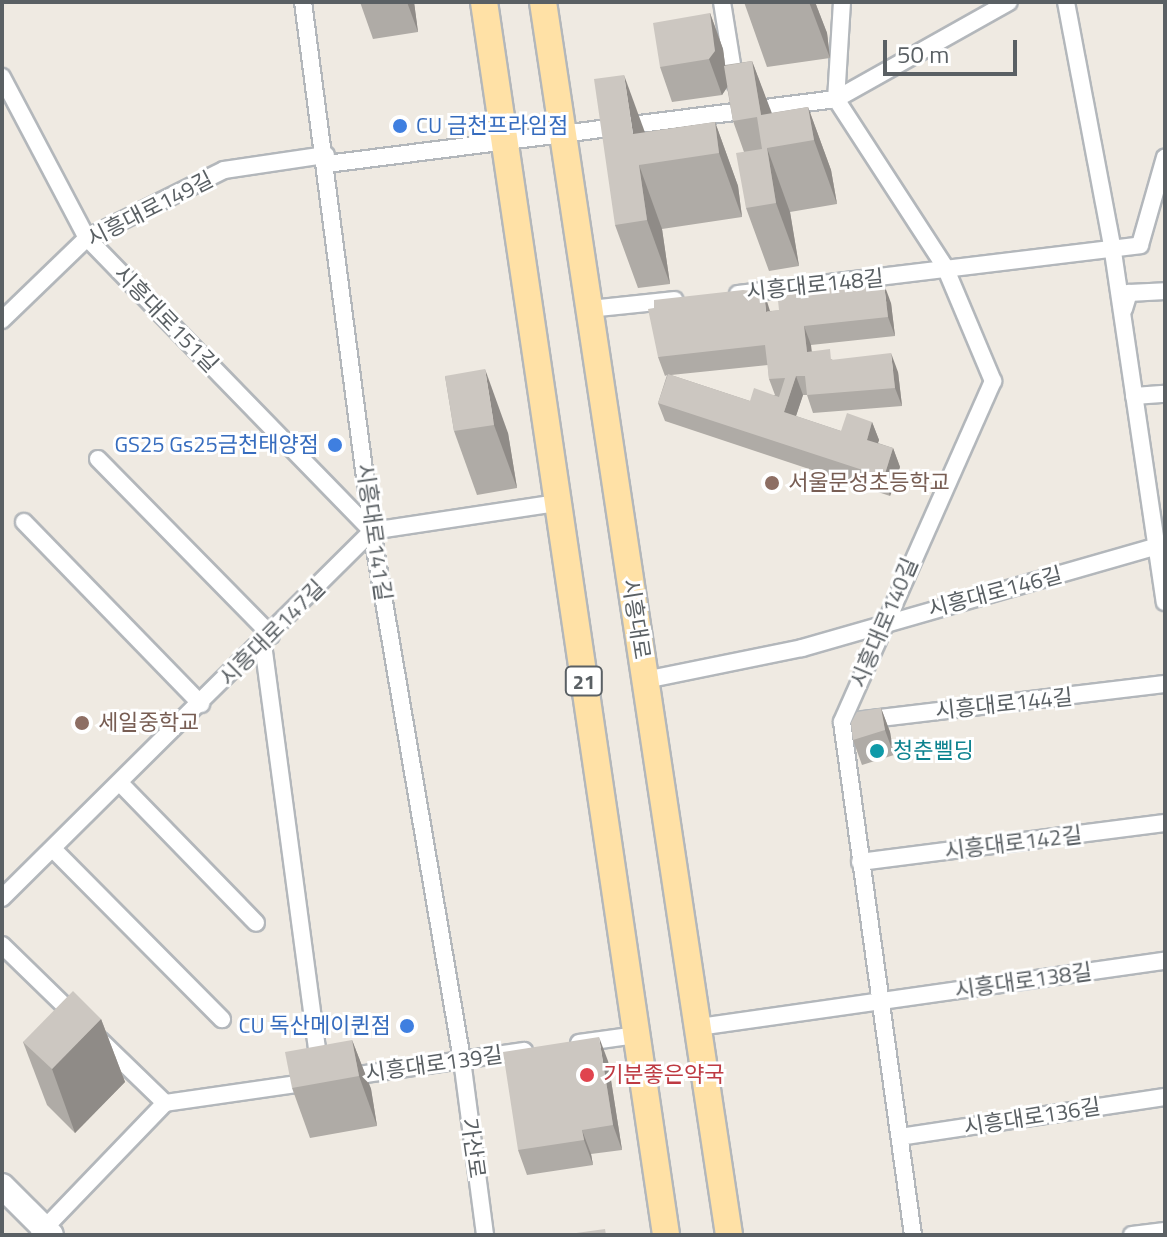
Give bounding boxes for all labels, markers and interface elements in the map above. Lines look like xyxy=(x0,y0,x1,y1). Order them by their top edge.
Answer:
scale bar xyxy=(887,24,1021,74)
text: 50 m xyxy=(897,36,949,72)
place label: CU 금천프라임점 xyxy=(416,113,568,139)
marker: CU 금천프라임점 xyxy=(391,117,409,135)
street label: 시흥대로149길 xyxy=(82,166,218,252)
street label: 시흥대로151길 xyxy=(109,260,223,378)
street label: 시흥대로148길 xyxy=(745,265,885,305)
place label: GS25 Gs25금천태양점 xyxy=(114,432,319,458)
marker: GS25 Gs25금천태양점 xyxy=(326,436,344,454)
street label: 시흥대로141길 xyxy=(351,462,397,602)
place label: 서울문성초등학교 xyxy=(788,470,950,496)
marker: 서울문성초등학교 xyxy=(763,474,781,492)
street label: 시흥대로140길 xyxy=(845,554,923,692)
street label: 시흥대로146길 xyxy=(925,561,1065,623)
street label: 시흥대로147길 xyxy=(214,575,330,691)
street label: 시흥대로 xyxy=(617,577,655,661)
road number: 21 xyxy=(564,665,604,697)
street label: 시흥대로144길 xyxy=(934,684,1074,724)
place label: 세일중학교 xyxy=(98,710,199,736)
marker: 세일중학교 xyxy=(73,714,91,732)
place label: 청춘삘딩 xyxy=(893,738,974,764)
marker: 청춘삘딩 xyxy=(868,742,886,760)
street label: 시흥대로142길 xyxy=(943,821,1083,865)
street label: 시흥대로138길 xyxy=(953,958,1093,1004)
place label: CU 독산메이퀸점 xyxy=(239,1013,391,1039)
marker: CU 독산메이퀸점 xyxy=(398,1017,416,1035)
street label: 시흥대로139길 xyxy=(364,1041,504,1087)
place label: 기분좋은약국 xyxy=(603,1062,724,1088)
marker: 기분좋은약국 xyxy=(578,1066,596,1084)
street label: 시흥대로136길 xyxy=(962,1093,1102,1141)
street label: 가산로 xyxy=(456,1116,490,1180)

